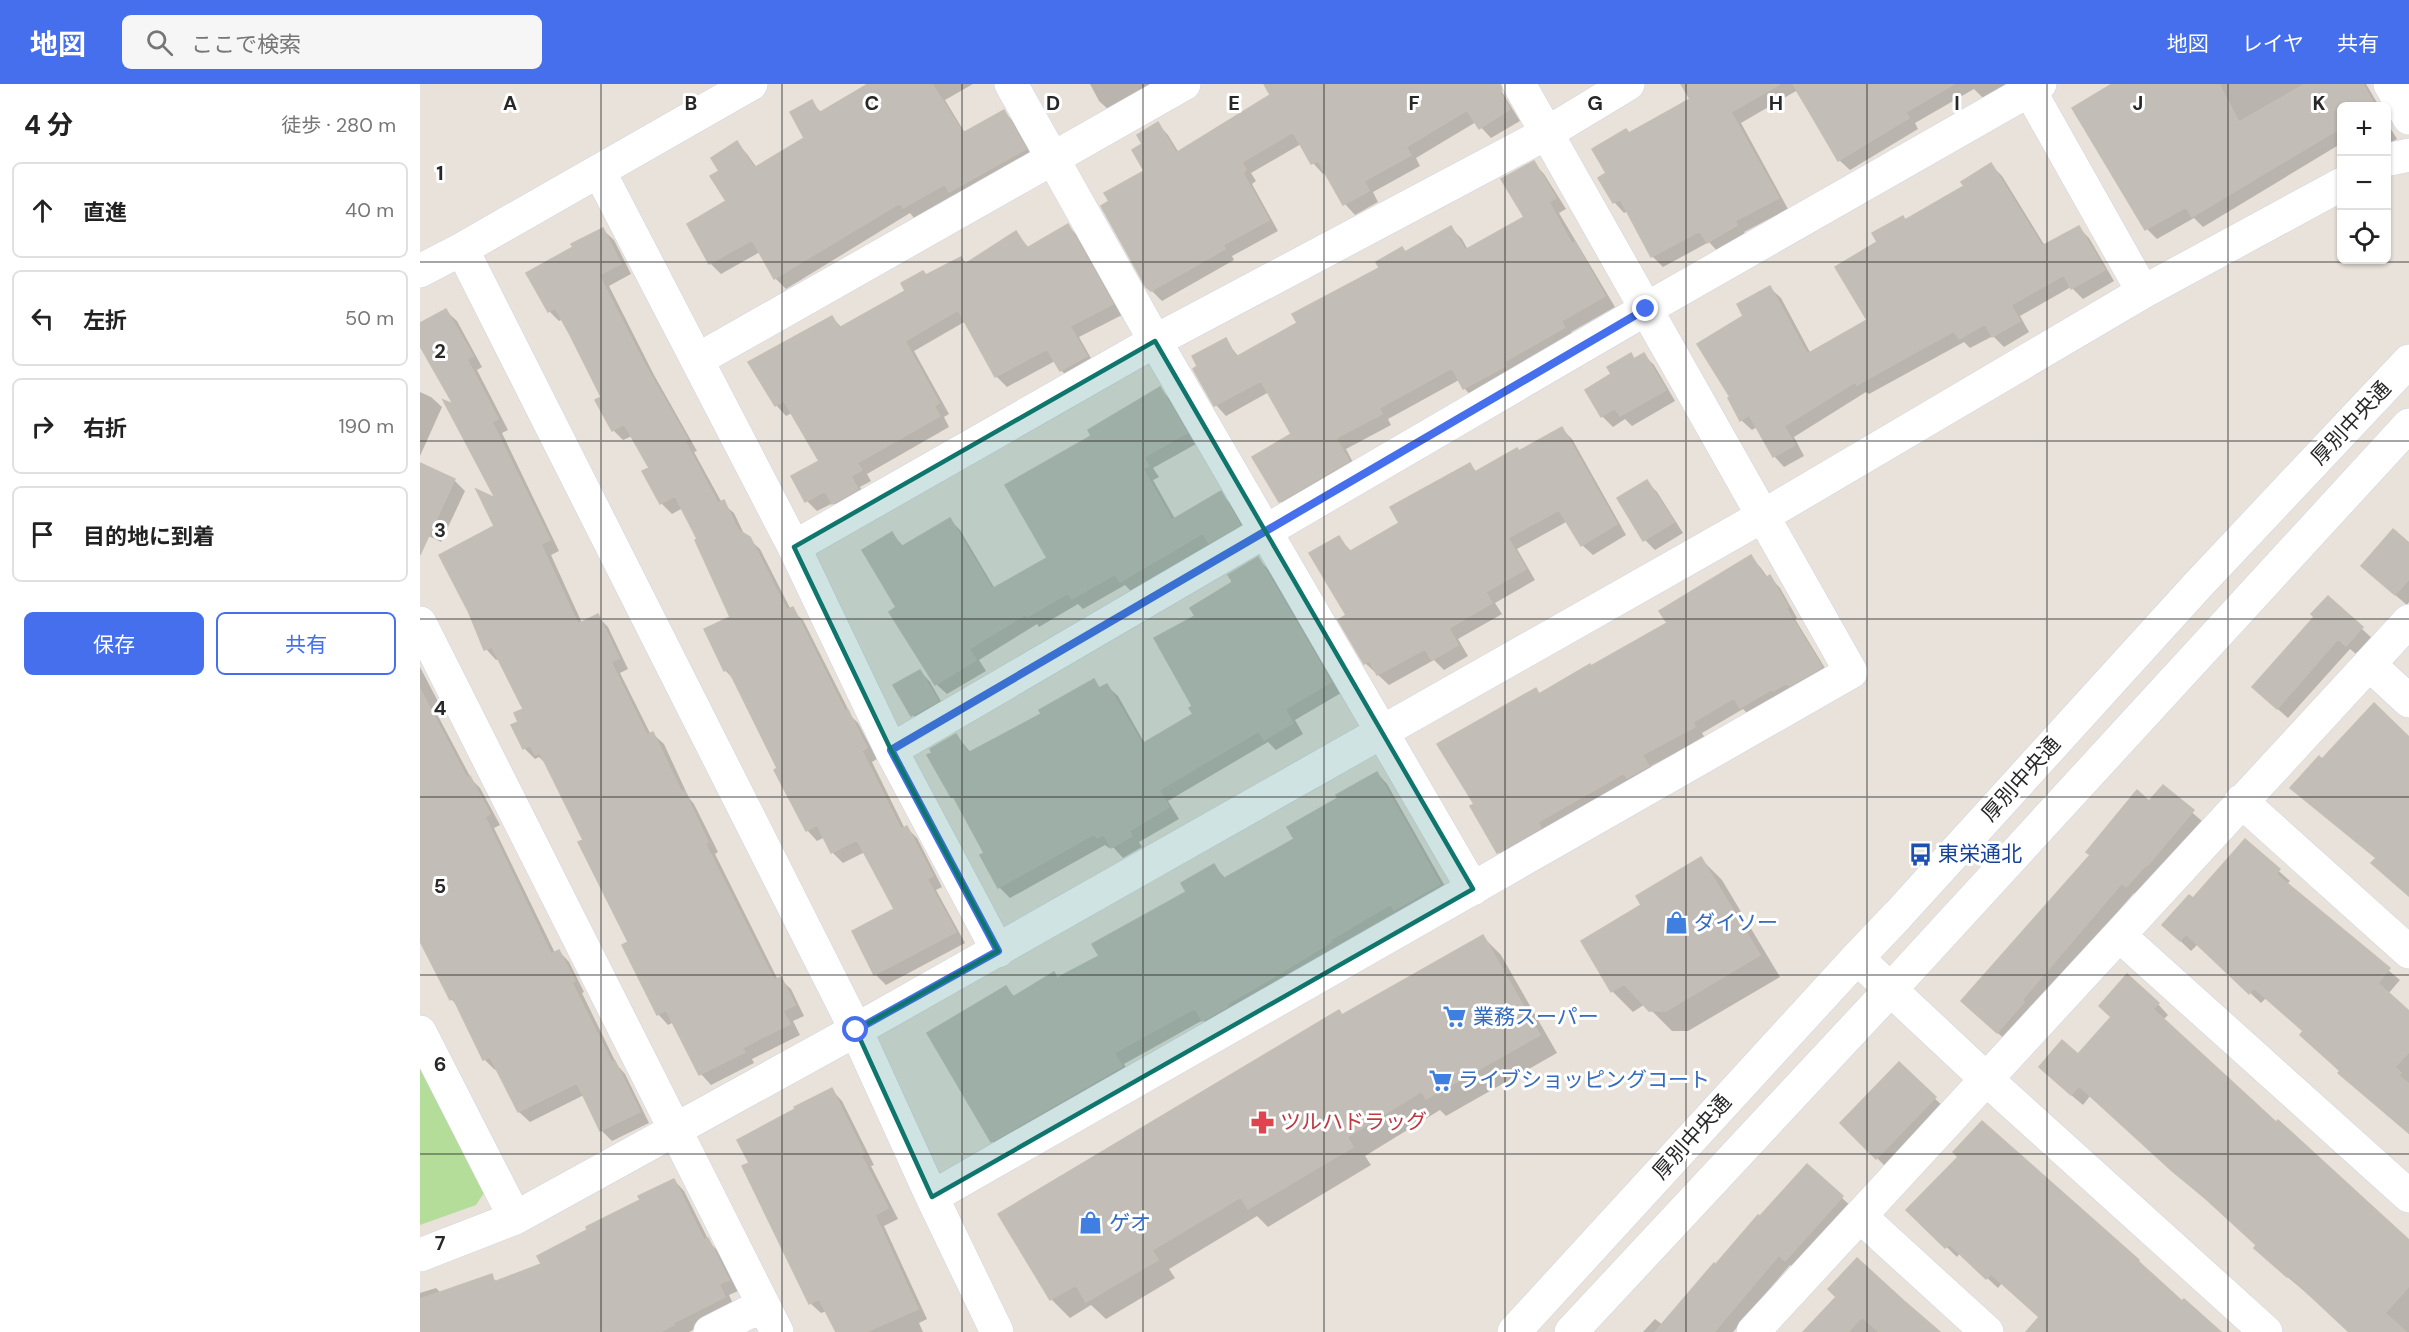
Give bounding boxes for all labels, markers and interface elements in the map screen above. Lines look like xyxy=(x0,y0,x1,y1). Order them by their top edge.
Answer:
search box xyxy=(122,15,542,69)
text: 地図 xyxy=(30,26,86,63)
icon: search xyxy=(143,26,176,59)
text: ここで検索 xyxy=(191,30,301,59)
text: 地図 xyxy=(2167,30,2209,58)
text: レイヤ xyxy=(2242,30,2304,58)
text: 共有 xyxy=(2337,30,2379,58)
text: A xyxy=(503,90,517,116)
text: B xyxy=(685,90,697,116)
text: C xyxy=(865,90,879,116)
text: D xyxy=(1046,90,1060,116)
text: E xyxy=(1228,90,1240,116)
text: F xyxy=(1408,90,1420,116)
text: G xyxy=(1587,90,1603,116)
text: H xyxy=(1769,90,1783,116)
text: I xyxy=(1954,90,1960,116)
text: J xyxy=(2133,90,2143,116)
text: K xyxy=(2312,90,2326,116)
map controls xyxy=(2337,102,2391,264)
button: + xyxy=(2337,102,2391,156)
text: 4 分 xyxy=(24,108,73,142)
text: 徒歩 · 280 m xyxy=(281,112,396,138)
button: − xyxy=(2337,156,2391,210)
text: 1 xyxy=(436,160,444,186)
icon: ahead xyxy=(26,194,59,227)
text: 40 m xyxy=(345,197,394,223)
text: 直進 xyxy=(83,198,127,227)
button: locate xyxy=(2337,210,2391,264)
route end xyxy=(1632,295,1658,321)
icon: left xyxy=(26,302,59,335)
text: 50 m xyxy=(345,305,394,331)
text: 左折 xyxy=(83,306,127,335)
text: 2 xyxy=(434,338,446,364)
street label: 厚別中央通 xyxy=(2305,375,2397,471)
icon: right xyxy=(26,410,59,443)
text: 190 m xyxy=(338,413,394,439)
text: 右折 xyxy=(83,414,127,443)
text: 3 xyxy=(434,517,446,543)
icon: arrive xyxy=(26,518,59,551)
text: 目的地に到着 xyxy=(83,522,215,551)
button: 保存 xyxy=(24,612,204,675)
button: 共有 xyxy=(216,612,396,675)
text: 4 xyxy=(434,695,447,721)
street label: 厚別中央通 xyxy=(1975,731,2067,827)
place label: 東栄通北 xyxy=(1938,840,2022,868)
bus stop icon: 東栄通北 xyxy=(1907,841,1933,867)
text: 5 xyxy=(434,873,446,899)
place label: ダイソー xyxy=(1694,909,1778,937)
shop icon: ダイソー xyxy=(1663,910,1689,936)
place label: 業務スーパー xyxy=(1473,1003,1599,1031)
supermarket icon: 業務スーパー xyxy=(1442,1004,1468,1030)
route start xyxy=(842,1016,868,1042)
text: 6 xyxy=(434,1051,446,1077)
place label: ライブショッピングコート xyxy=(1458,1066,1710,1094)
supermarket icon: ライブショッピングコート xyxy=(1427,1067,1453,1093)
street label: 厚別中央通 xyxy=(1646,1089,1738,1185)
place label: ツルハドラッグ xyxy=(1280,1108,1427,1136)
pharmacy icon: ツルハドラッグ xyxy=(1249,1109,1275,1135)
place label: ゲオ xyxy=(1109,1209,1151,1237)
shop icon: ゲオ xyxy=(1078,1210,1104,1236)
text: 7 xyxy=(435,1230,446,1256)

